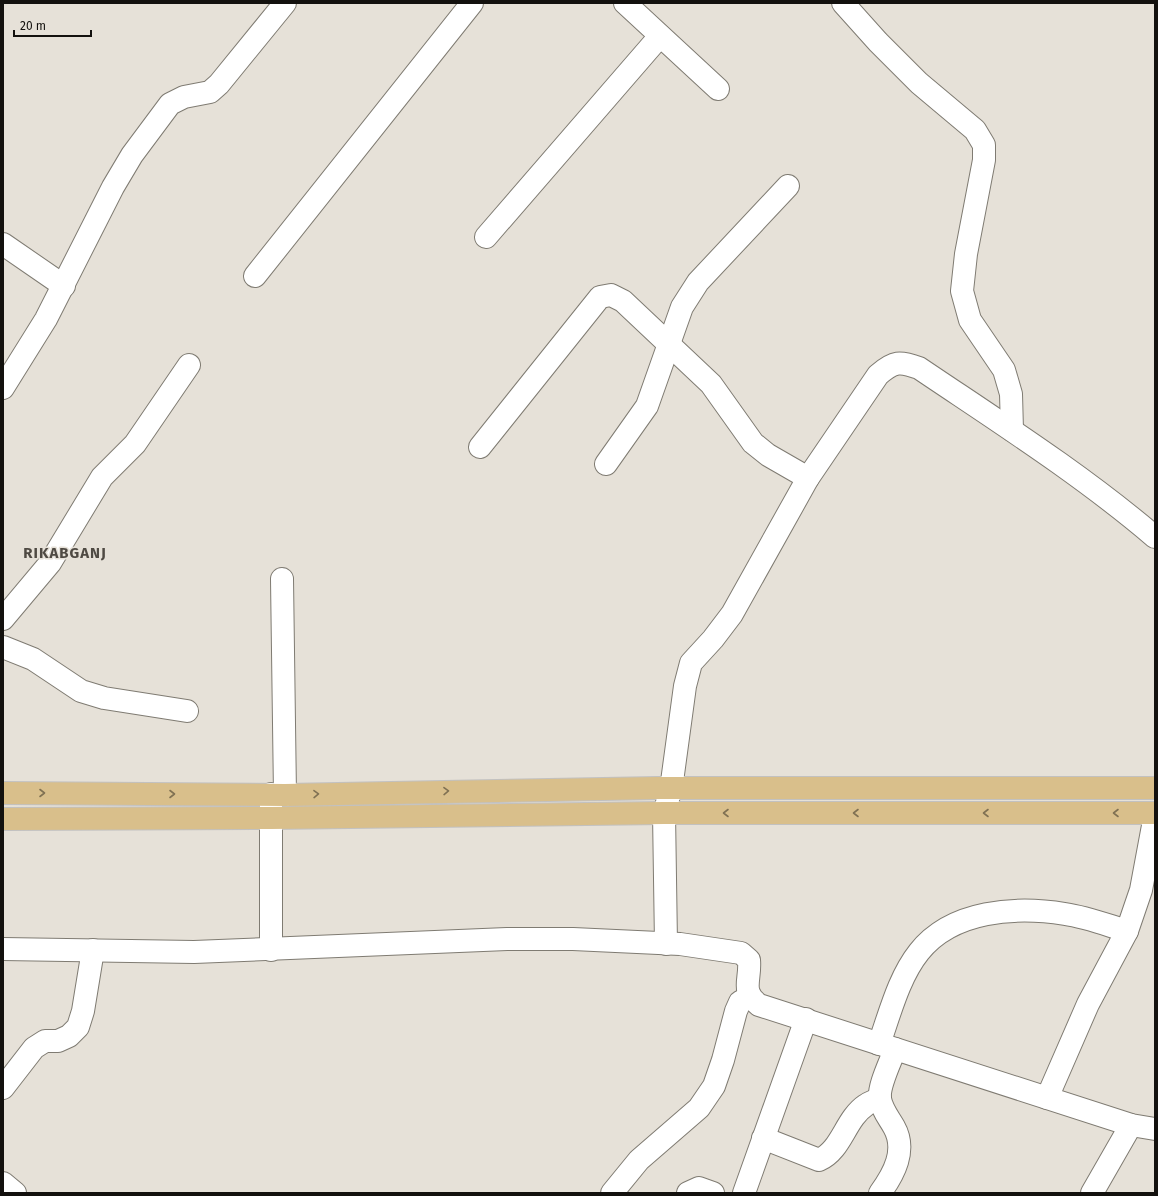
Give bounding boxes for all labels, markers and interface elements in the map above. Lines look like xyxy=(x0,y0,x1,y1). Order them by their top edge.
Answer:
scale bar xyxy=(14,12,91,38)
text: 20 m xyxy=(20,19,46,33)
district label: RIKABGANJ xyxy=(23,544,107,562)
one-way arrow xyxy=(443,787,449,796)
one-way arrow xyxy=(39,789,45,797)
one-way arrow xyxy=(169,790,175,798)
one-way arrow xyxy=(313,790,319,798)
one-way arrow xyxy=(723,809,729,817)
one-way arrow xyxy=(853,809,859,817)
one-way arrow xyxy=(983,809,989,817)
one-way arrow xyxy=(1113,809,1119,817)

